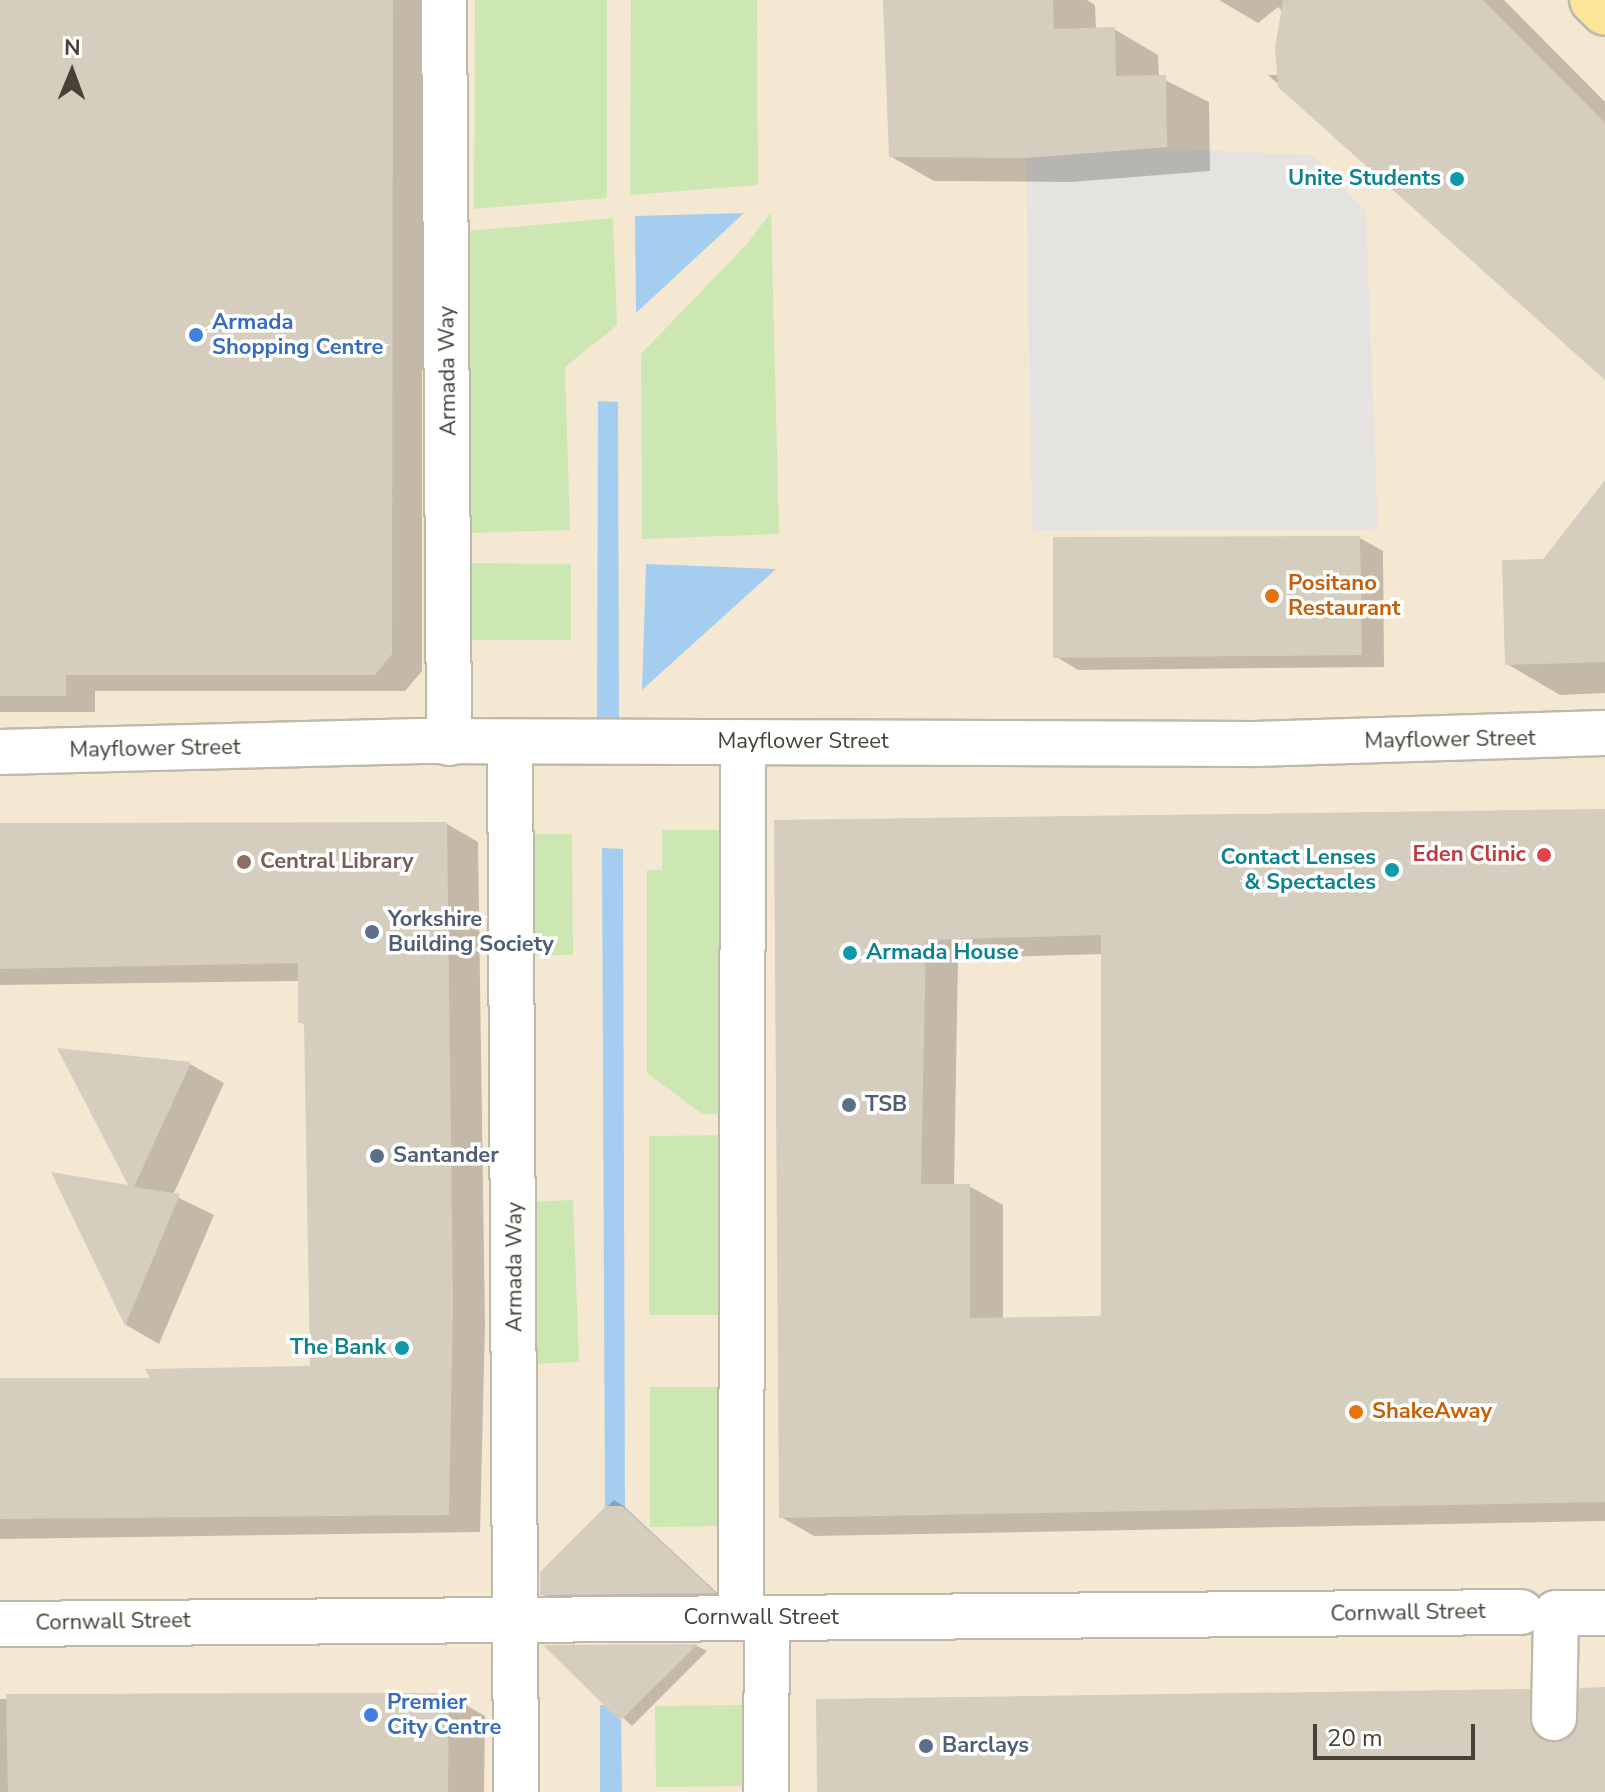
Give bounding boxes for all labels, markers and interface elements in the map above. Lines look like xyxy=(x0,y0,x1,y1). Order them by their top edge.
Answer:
north arrow xyxy=(32,32,112,112)
text: N xyxy=(64,33,81,63)
place label: Unite Students xyxy=(1288,166,1441,192)
marker: Unite Students xyxy=(1448,170,1466,188)
street label: Armada Way xyxy=(434,306,462,436)
place label: Armada Shopping Centre xyxy=(212,309,383,360)
marker: Armada Shopping Centre xyxy=(187,326,205,344)
place label: Positano Restaurant xyxy=(1288,570,1400,622)
marker: Positano Restaurant xyxy=(1263,587,1281,605)
street label: Mayflower Street xyxy=(1364,725,1536,755)
street label: Mayflower Street xyxy=(717,729,889,755)
street label: Mayflower Street xyxy=(69,734,241,764)
place label: Eden Clinic xyxy=(1413,842,1526,868)
place label: Contact Lenses & Spectacles xyxy=(1221,844,1376,896)
marker: Eden Clinic xyxy=(1533,844,1555,866)
place label: Central Library xyxy=(260,849,413,875)
marker: Central Library xyxy=(235,853,253,871)
marker: Contact Lenses & Spectacles xyxy=(1383,861,1401,879)
place label: Yorkshire Building Society xyxy=(388,906,554,958)
marker: Yorkshire Building Society xyxy=(363,923,381,941)
place label: Armada House xyxy=(866,940,1019,966)
marker: Armada House xyxy=(841,944,859,962)
place label: TSB xyxy=(865,1092,907,1118)
marker: TSB xyxy=(840,1096,858,1114)
place label: Santander xyxy=(393,1143,499,1169)
marker: Santander xyxy=(368,1147,386,1165)
street label: Armada Way xyxy=(502,1202,528,1332)
place label: The Bank xyxy=(290,1335,386,1361)
marker: The Bank xyxy=(393,1339,411,1357)
place label: ShakeAway xyxy=(1372,1399,1492,1425)
marker: ShakeAway xyxy=(1347,1403,1365,1421)
street label: Cornwall Street xyxy=(1330,1598,1486,1628)
street label: Cornwall Street xyxy=(683,1605,839,1631)
street label: Cornwall Street xyxy=(35,1607,191,1637)
place label: Premier City Centre xyxy=(387,1689,501,1740)
marker: Premier City Centre xyxy=(362,1706,380,1724)
scale bar xyxy=(1317,1708,1479,1758)
text: 20 m xyxy=(1327,1722,1383,1754)
place label: Barclays xyxy=(942,1733,1029,1759)
marker: Barclays xyxy=(917,1737,935,1755)

